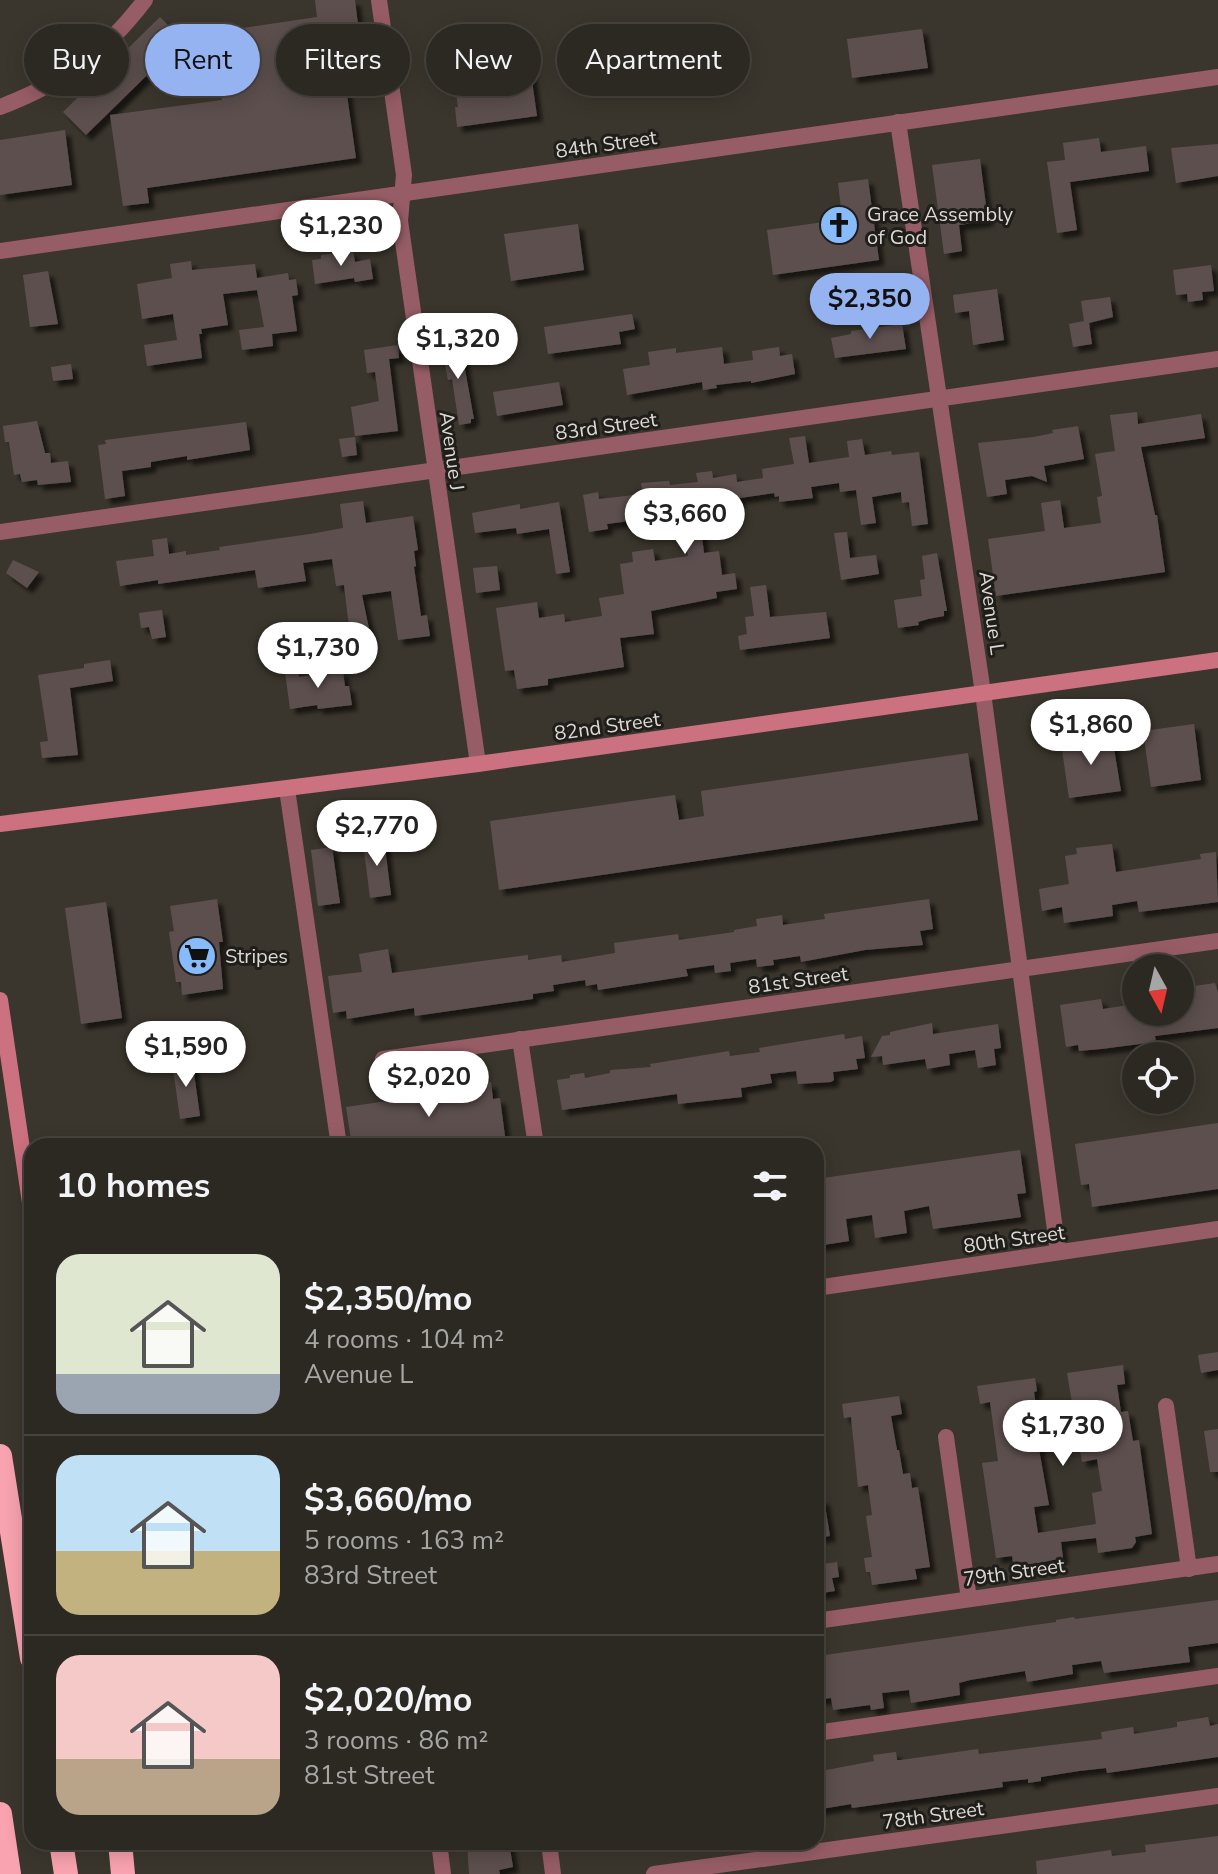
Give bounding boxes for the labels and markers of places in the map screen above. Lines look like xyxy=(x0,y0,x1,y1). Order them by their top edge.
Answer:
pin: $1,230 xyxy=(276,200,406,268)
place label: Grace Assembly of God xyxy=(867,201,1014,251)
church icon: Grace Assembly of God xyxy=(818,204,860,246)
pin: $2,350 xyxy=(805,273,935,341)
pin: $1,320 xyxy=(393,313,523,381)
pin: $3,660 xyxy=(620,488,750,556)
pin: $1,730 xyxy=(253,622,383,690)
pin: $1,860 xyxy=(1026,699,1156,767)
pin: $2,770 xyxy=(312,800,442,868)
supermarket icon: Stripes xyxy=(176,935,218,977)
place label: Stripes xyxy=(225,943,288,970)
pin: $1,590 xyxy=(121,1021,251,1089)
pin: $2,020 xyxy=(364,1051,494,1119)
pin: $1,730 xyxy=(998,1400,1128,1468)

